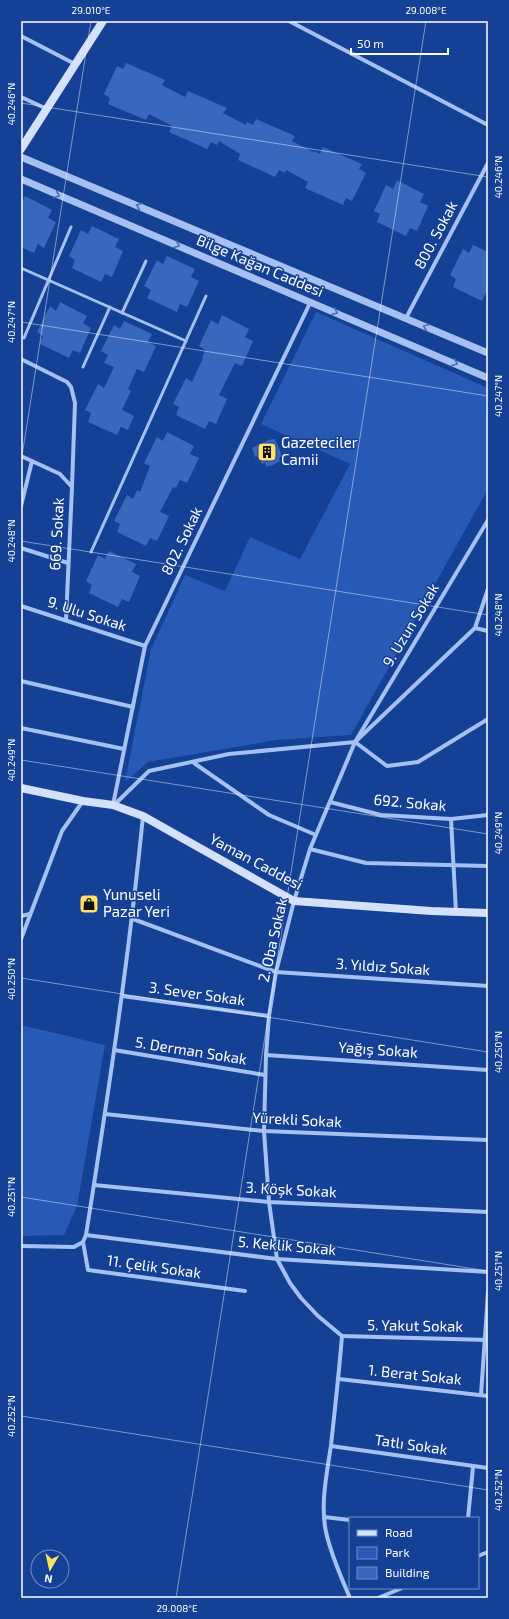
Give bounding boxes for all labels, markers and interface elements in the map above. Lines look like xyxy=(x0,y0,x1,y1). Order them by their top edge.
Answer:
text: 29.010°E xyxy=(72,4,111,16)
text: 29.008°E xyxy=(406,4,447,16)
scale bar xyxy=(351,30,448,56)
text: 50 m xyxy=(357,36,384,50)
text: 40.246°N xyxy=(5,83,17,125)
text: 40.246°N xyxy=(492,156,504,198)
one-way arrow xyxy=(53,190,60,198)
street label: 800. Sokak xyxy=(410,197,461,272)
one-way arrow xyxy=(135,203,142,211)
street label: Bilge Kağan Caddesi xyxy=(194,230,327,300)
one-way arrow xyxy=(172,240,180,248)
text: 40.247°N xyxy=(5,301,17,343)
one-way arrow xyxy=(331,307,339,315)
one-way arrow xyxy=(423,324,431,332)
one-way arrow xyxy=(450,358,458,366)
text: 40.247°N xyxy=(492,375,504,417)
place label: Gazeteciler Camii xyxy=(281,433,358,468)
building icon: Gazeteciler Camii xyxy=(256,441,278,463)
street label: 669. Sokak xyxy=(45,497,67,571)
street label: 802. Sokak xyxy=(157,503,206,578)
text: 40.248°N xyxy=(5,520,17,563)
street label: 9. Uzun Sokak xyxy=(378,579,442,669)
street label: 9. Ulu Sokak xyxy=(45,592,129,634)
text: 40.248°N xyxy=(492,594,504,637)
text: 40.249°N xyxy=(5,739,17,781)
street label: 692. Sokak xyxy=(373,790,448,814)
text: 40.249°N xyxy=(492,812,504,854)
street label: Yaman Caddesi xyxy=(207,829,306,893)
place label: Yunuseli Pazar Yeri xyxy=(103,885,170,920)
shop icon: Yunuseli Pazar Yeri xyxy=(78,893,100,915)
street label: 2. Oba Sokak xyxy=(254,896,291,984)
street label: 3. Yıldız Sokak xyxy=(335,954,431,978)
text: 40.250°N xyxy=(5,958,17,1000)
street label: 3. Sever Sokak xyxy=(148,977,247,1009)
text: 40.250°N xyxy=(492,1031,504,1073)
street label: 5. Derman Sokak xyxy=(134,1032,249,1068)
street label: Yağış Sokak xyxy=(338,1037,419,1062)
street label: Yürekli Sokak xyxy=(252,1108,343,1130)
text: 40.251°N xyxy=(5,1177,17,1217)
street label: 3. Köşk Sokak xyxy=(245,1178,337,1201)
street label: 5. Keklik Sokak xyxy=(237,1232,337,1258)
street label: 11. Çelik Sokak xyxy=(106,1251,203,1283)
text: 40.251°N xyxy=(492,1251,504,1291)
street label: 5. Yakut Sokak xyxy=(367,1315,464,1335)
street label: 1. Berat Sokak xyxy=(367,1360,463,1388)
text: 40.252°N xyxy=(5,1395,17,1437)
street label: Tatlı Sokak xyxy=(374,1430,449,1458)
text: 40.252°N xyxy=(492,1469,504,1511)
legend xyxy=(349,1517,479,1589)
text: Road xyxy=(385,1525,413,1539)
text: Park xyxy=(385,1545,410,1559)
north arrow xyxy=(30,1549,70,1589)
text: Building xyxy=(385,1565,430,1579)
text: N xyxy=(43,1572,53,1586)
text: 29.008°E xyxy=(157,1602,198,1614)

